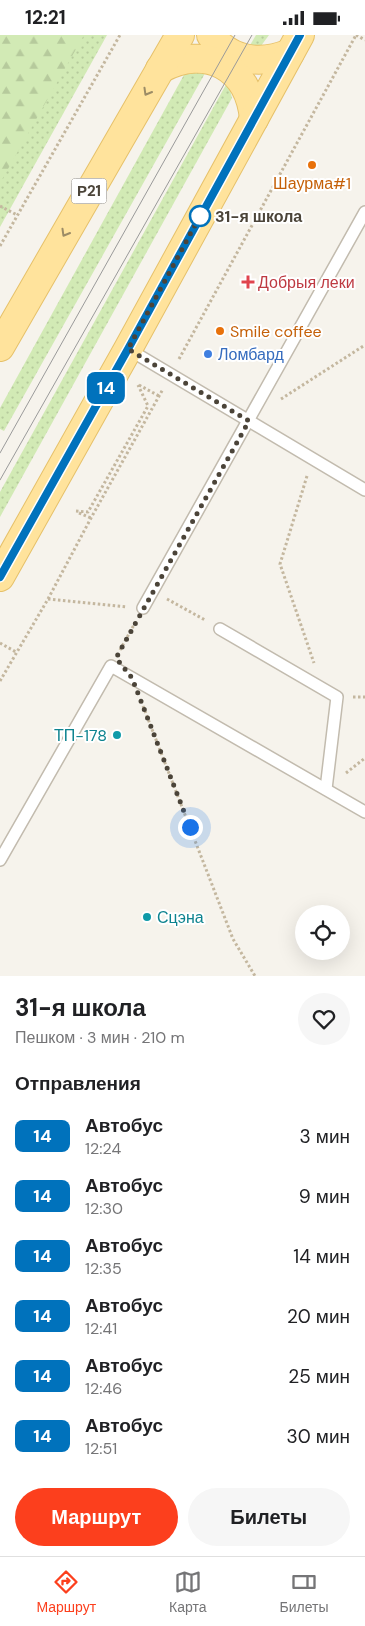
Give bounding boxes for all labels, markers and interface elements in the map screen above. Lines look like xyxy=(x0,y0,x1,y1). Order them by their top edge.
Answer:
text: 12:21 xyxy=(25,5,66,30)
one-way arrow xyxy=(143,87,153,96)
marker: Шаурма#1 xyxy=(306,159,318,171)
place label: Шаурма#1 xyxy=(273,173,351,194)
road number: Р21 xyxy=(72,179,106,203)
marker: 31-я школа xyxy=(189,205,211,227)
place label: 31-я школа xyxy=(215,206,302,227)
one-way arrow xyxy=(62,228,72,237)
place label: Добрыя леки xyxy=(258,272,355,293)
marker: Добрыя леки xyxy=(242,276,254,288)
place label: Smile coffee xyxy=(230,321,322,342)
marker: Smile coffee xyxy=(214,325,226,337)
place label: Ломбард xyxy=(218,344,284,365)
marker: Ломбард xyxy=(202,348,214,360)
line badge: 14 xyxy=(84,372,128,404)
text: 14 xyxy=(97,376,115,400)
place label: ТП-178 xyxy=(54,725,107,746)
marker: ТП-178 xyxy=(111,729,123,741)
your location xyxy=(178,815,203,840)
map controls xyxy=(295,905,350,960)
button: locate xyxy=(295,905,350,960)
place label: Сцэна xyxy=(157,907,204,928)
marker: Сцэна xyxy=(141,911,153,923)
text: 31-я школа xyxy=(15,992,146,1023)
button: heart xyxy=(298,993,350,1045)
text: Пешком · 3 мин · 210 m xyxy=(15,1027,185,1048)
text: Отправления xyxy=(15,1071,141,1096)
text: Автобус xyxy=(85,1113,163,1138)
text: 14 xyxy=(33,1124,52,1148)
text: 3 мин xyxy=(300,1124,350,1149)
text: 12:24 xyxy=(85,1138,121,1159)
text: Автобус xyxy=(85,1173,163,1198)
text: 14 xyxy=(33,1184,52,1208)
text: 9 мин xyxy=(299,1184,350,1209)
text: 12:30 xyxy=(85,1198,123,1219)
text: Автобус xyxy=(85,1233,163,1258)
text: 14 xyxy=(33,1244,52,1268)
text: 14 мин xyxy=(293,1244,350,1269)
text: 12:35 xyxy=(85,1258,122,1279)
text: Автобус xyxy=(85,1293,163,1318)
text: 14 xyxy=(33,1304,52,1328)
text: 20 мин xyxy=(287,1304,350,1329)
text: 12:41 xyxy=(85,1318,117,1339)
text: Автобус xyxy=(85,1353,163,1378)
text: 14 xyxy=(33,1364,52,1388)
text: 25 мин xyxy=(288,1364,350,1389)
text: 12:46 xyxy=(85,1378,122,1399)
text: Автобус xyxy=(85,1413,163,1438)
text: 14 xyxy=(33,1424,52,1448)
text: 30 мин xyxy=(287,1424,350,1449)
text: 12:51 xyxy=(85,1438,117,1459)
button: Маршрут xyxy=(15,1488,178,1546)
button: Билеты xyxy=(188,1488,350,1546)
tab: Маршрут xyxy=(36,1568,96,1616)
tab: Карта xyxy=(169,1568,207,1616)
tab: Билеты xyxy=(280,1568,329,1616)

